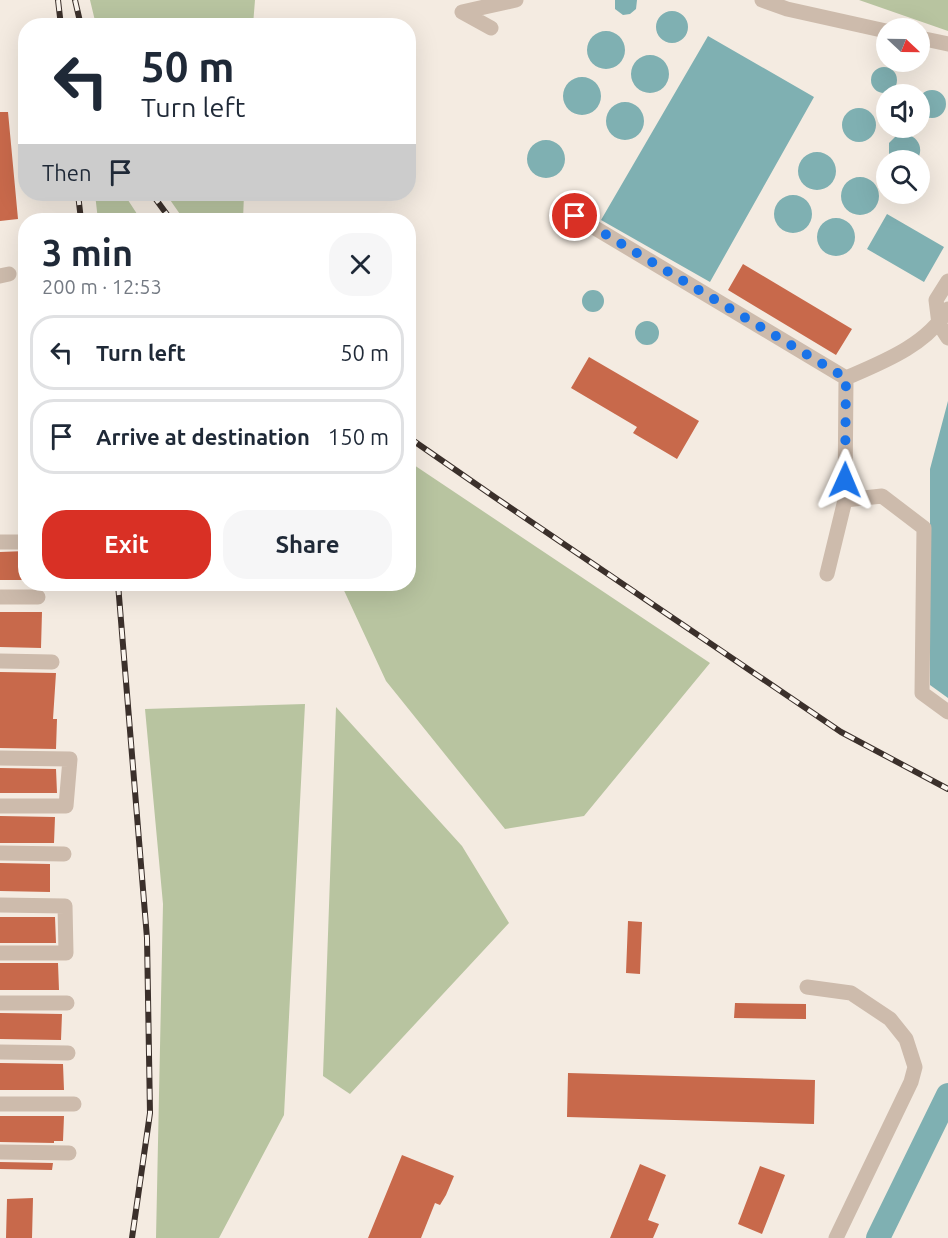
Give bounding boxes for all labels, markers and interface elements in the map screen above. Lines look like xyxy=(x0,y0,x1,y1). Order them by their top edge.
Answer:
north arrow xyxy=(876,18,930,72)
map controls xyxy=(876,18,930,204)
icon: left xyxy=(42,42,120,120)
text: 50 m xyxy=(141,43,235,90)
button: sound xyxy=(876,84,930,138)
text: Turn left xyxy=(141,92,245,122)
button: search xyxy=(876,150,930,204)
icon: arrive xyxy=(104,156,137,189)
text: Then xyxy=(42,160,92,185)
pin xyxy=(549,190,600,241)
icon: arrive xyxy=(558,199,591,232)
text: 3 min xyxy=(42,232,133,273)
button: close xyxy=(329,233,392,296)
text: 200 m · 12:53 xyxy=(42,275,162,298)
icon: left xyxy=(45,336,78,369)
text: Turn left xyxy=(96,340,186,365)
text: 50 m xyxy=(340,340,389,365)
icon: arrive xyxy=(45,420,78,453)
text: Arrive at destination xyxy=(96,424,310,449)
text: 150 m xyxy=(328,424,389,449)
position arrow xyxy=(813,448,877,512)
button: Exit xyxy=(42,510,211,579)
button: Share xyxy=(223,510,392,579)

